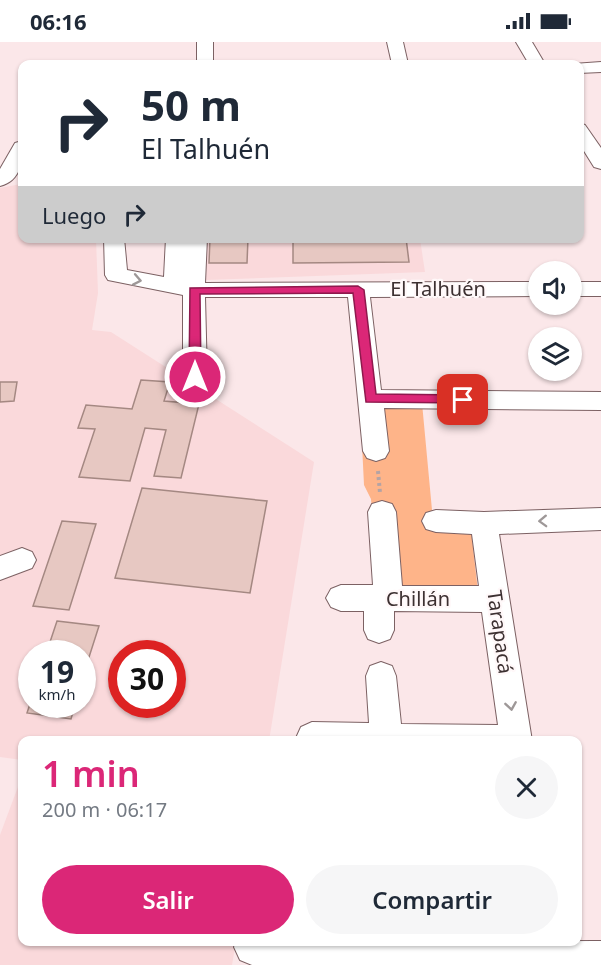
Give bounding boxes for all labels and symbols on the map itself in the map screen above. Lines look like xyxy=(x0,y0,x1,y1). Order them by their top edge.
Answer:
one-way arrow xyxy=(132,273,142,286)
street label: El Talhuén xyxy=(390,275,486,302)
position arrow xyxy=(163,345,227,409)
pin xyxy=(437,374,488,425)
one-way arrow xyxy=(538,515,547,527)
street label: Chillán xyxy=(386,585,450,612)
street label: Tarapacá xyxy=(481,588,520,675)
speed limit sign: 30 xyxy=(108,640,186,718)
one-way arrow xyxy=(504,701,516,710)

